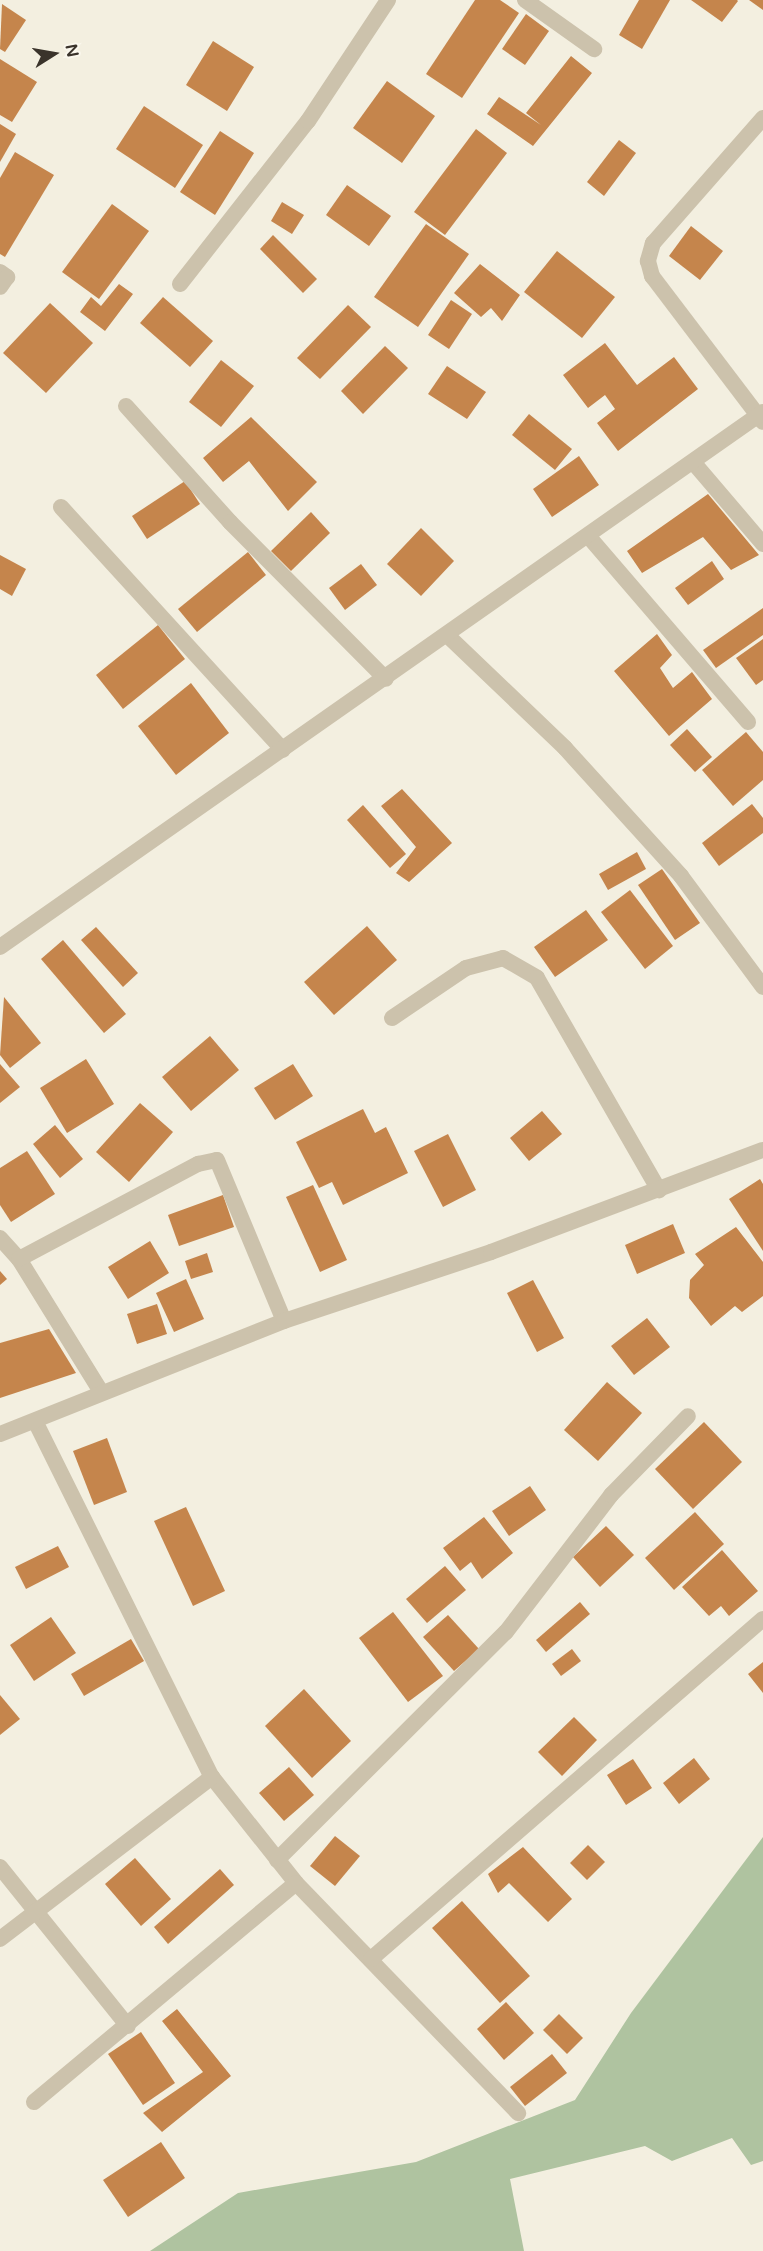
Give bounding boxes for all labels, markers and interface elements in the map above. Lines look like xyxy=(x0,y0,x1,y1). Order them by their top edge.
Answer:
north arrow xyxy=(24,24,84,84)
text: N xyxy=(61,42,83,59)

